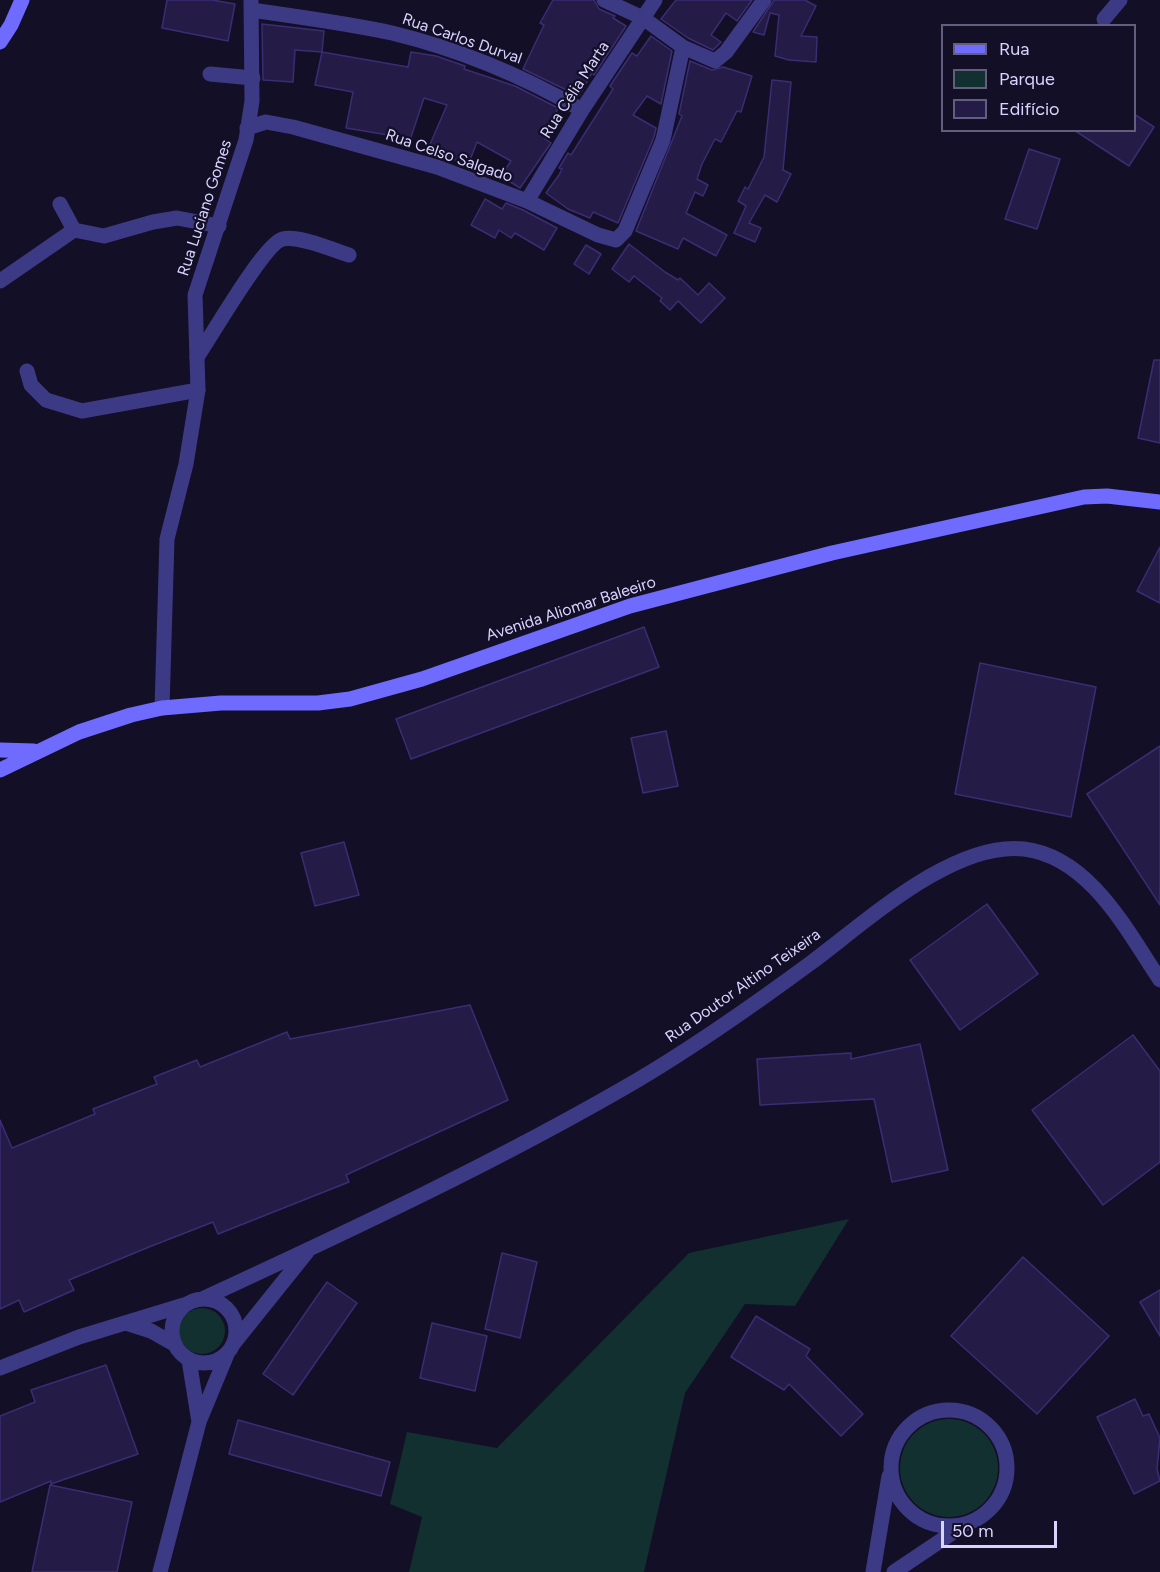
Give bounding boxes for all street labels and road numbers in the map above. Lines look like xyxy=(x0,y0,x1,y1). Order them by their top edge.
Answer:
street label: Rua Carlos Durval xyxy=(400,9,524,69)
street label: Rua Célia Marta xyxy=(536,38,614,142)
street label: Rua Celso Salgado xyxy=(383,125,515,187)
street label: Rua Luciano Gomes xyxy=(174,137,236,279)
street label: Avenida Aliomar Baleeiro xyxy=(484,572,658,646)
street label: Rua Doutor Altino Teixeira xyxy=(662,925,824,1047)

